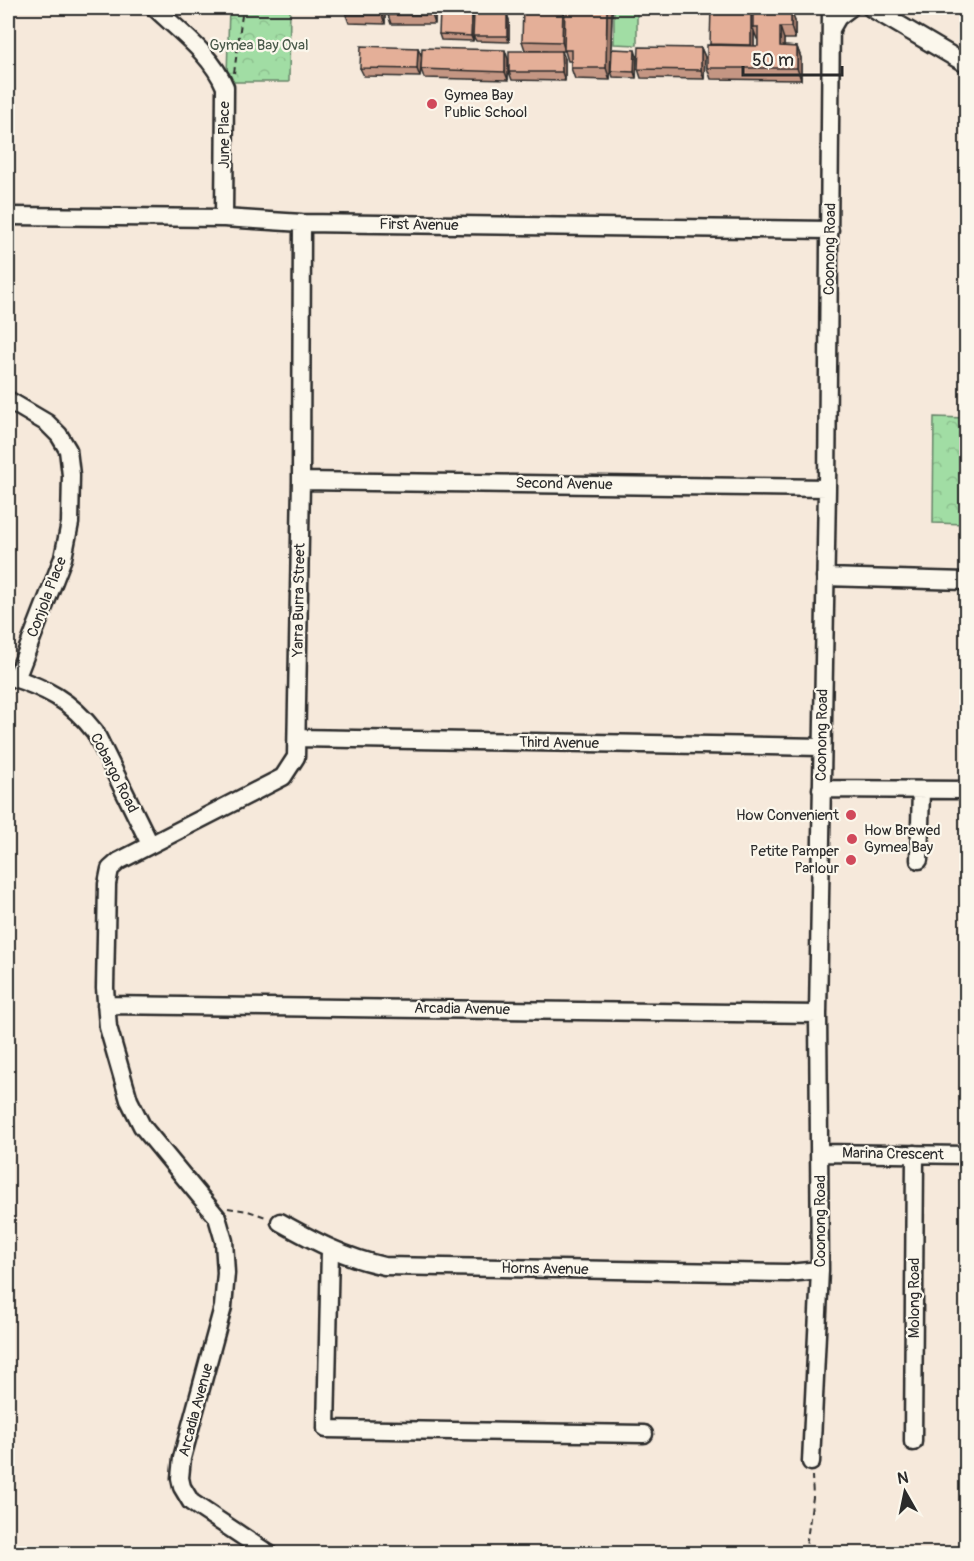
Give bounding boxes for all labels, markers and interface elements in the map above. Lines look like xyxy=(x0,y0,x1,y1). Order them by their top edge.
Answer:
park label: Gymea Bay Oval xyxy=(209,36,309,55)
scale bar xyxy=(743,39,842,77)
text: 50 m xyxy=(752,49,794,72)
place label: Gymea Bay Public School xyxy=(444,86,527,122)
marker: Gymea Bay Public School xyxy=(425,97,439,111)
street label: June Place xyxy=(215,101,234,169)
street label: Coonong Road xyxy=(820,203,840,295)
street label: First Avenue xyxy=(379,215,459,235)
street label: Second Avenue xyxy=(515,474,613,494)
street label: Yarra Burra Street xyxy=(288,542,310,658)
street label: Conjola Place xyxy=(23,553,71,640)
street label: Coonong Road xyxy=(812,689,832,781)
street label: Cobargo Road xyxy=(86,730,142,816)
street label: Third Avenue xyxy=(519,733,600,753)
place label: How Convenient xyxy=(736,806,840,825)
marker: How Convenient xyxy=(844,808,858,822)
place label: How Brewed Gymea Bay xyxy=(864,821,941,857)
marker: How Brewed Gymea Bay xyxy=(845,832,859,846)
place label: Petite Pamper Parlour xyxy=(750,842,840,878)
marker: Petite Pamper Parlour xyxy=(844,853,858,867)
street label: Arcadia Avenue xyxy=(414,999,511,1019)
street label: Marina Crescent xyxy=(842,1144,945,1164)
street label: Coonong Road xyxy=(811,1175,830,1267)
street label: Molong Road xyxy=(905,1258,924,1338)
street label: Horns Avenue xyxy=(501,1259,589,1279)
street label: Arcadia Avenue xyxy=(174,1361,218,1459)
north arrow xyxy=(875,1462,935,1522)
text: N xyxy=(896,1467,910,1489)

